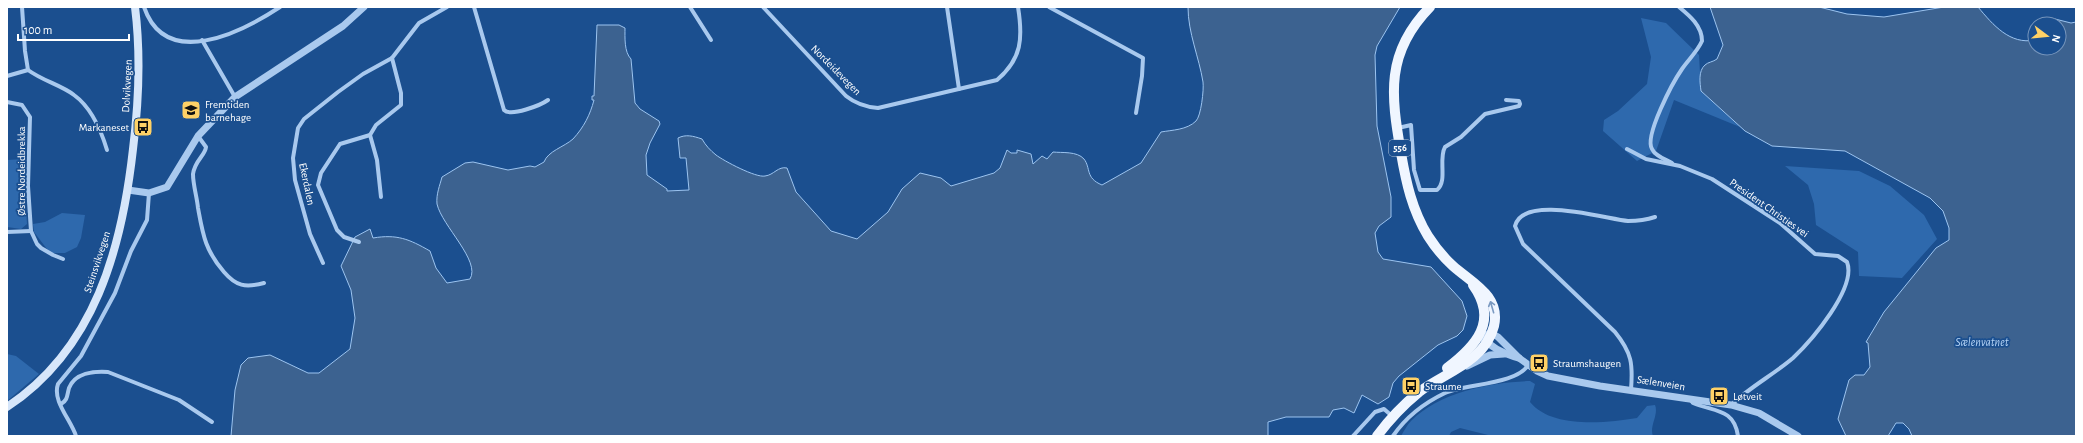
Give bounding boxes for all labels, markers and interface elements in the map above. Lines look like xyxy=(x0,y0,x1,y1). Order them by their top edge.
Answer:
scale bar xyxy=(18,16,129,42)
north arrow xyxy=(2027,16,2067,56)
text: 100 m xyxy=(24,24,52,36)
text: N xyxy=(2050,33,2062,44)
street label: Nordeidevegen xyxy=(809,43,863,97)
street label: Dolvikvegen xyxy=(120,59,134,113)
school or university icon: Fremtiden barnehage xyxy=(180,99,202,121)
place label: Fremtiden barnehage xyxy=(205,99,251,123)
bus stop icon: Markaneset xyxy=(132,116,154,138)
place label: Markaneset xyxy=(79,122,129,133)
street label: Østre Nordeidbrekka xyxy=(16,126,27,216)
road number: 556 xyxy=(1389,140,1411,156)
street label: Ekerdalen xyxy=(297,162,317,206)
street label: President Christies vei xyxy=(1727,177,1811,239)
street label: Steinsvikvegen xyxy=(82,230,112,294)
one-way arrow xyxy=(1488,300,1495,313)
water label: Sælenvatnet xyxy=(1955,336,2009,348)
bus stop icon: Straumshaugen xyxy=(1528,352,1550,374)
place label: Straumshaugen xyxy=(1553,358,1621,369)
street label: Sælenveien xyxy=(1636,374,1686,392)
bus stop icon: Straume xyxy=(1400,375,1422,397)
place label: Straume xyxy=(1425,381,1462,392)
bus stop icon: Løtveit xyxy=(1708,385,1730,407)
place label: Løtveit xyxy=(1733,391,1763,402)

